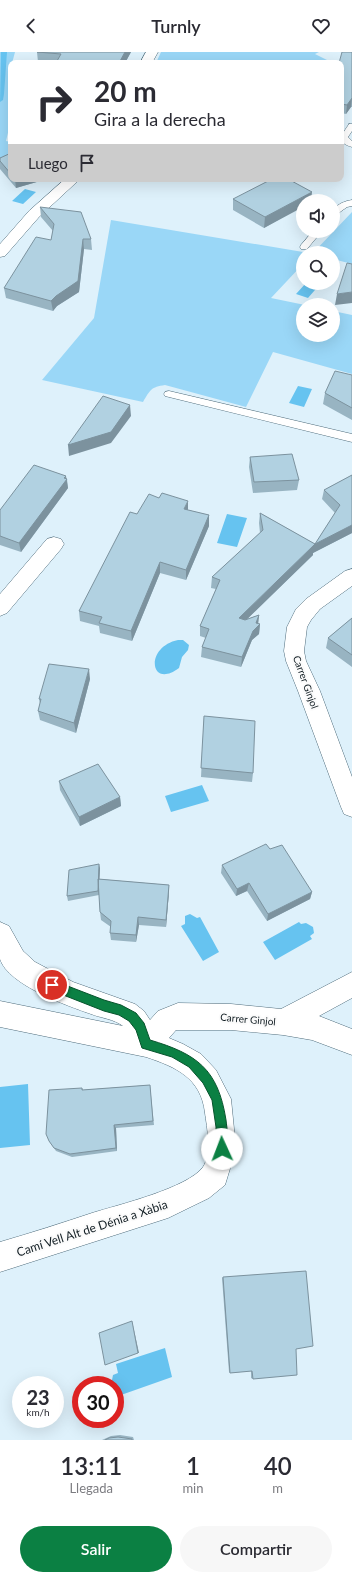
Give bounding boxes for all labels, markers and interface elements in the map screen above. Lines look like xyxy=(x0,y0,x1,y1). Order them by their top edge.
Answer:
icon: back xyxy=(20,15,42,37)
text: Turnly xyxy=(151,15,201,37)
icon: heart xyxy=(310,15,332,37)
text: 20 m xyxy=(94,74,157,108)
icon: right xyxy=(28,76,80,128)
text: Gira a la derecha xyxy=(94,108,226,130)
icon: arrive xyxy=(76,152,98,174)
text: Luego xyxy=(28,154,68,172)
map controls xyxy=(296,194,340,342)
button: sound xyxy=(296,194,340,238)
button: search xyxy=(296,246,340,290)
button: layers xyxy=(296,298,340,342)
street label: Carrer Ginjol xyxy=(291,654,321,710)
pin xyxy=(35,968,69,1002)
icon: arrive xyxy=(41,974,63,996)
street label: Carrer Ginjol xyxy=(220,1011,276,1027)
position arrow xyxy=(201,1128,243,1170)
street label: Camí Vell Alt de Dénia a Xàbia xyxy=(15,1196,169,1260)
speed limit sign: 30 xyxy=(72,1376,124,1428)
text: 23 xyxy=(26,1385,50,1409)
text: km/h xyxy=(26,1406,50,1418)
text: 13:11 xyxy=(60,1451,122,1480)
text: 1 xyxy=(186,1451,200,1480)
text: 40 xyxy=(264,1451,292,1480)
text: Llegada xyxy=(69,1480,113,1496)
text: min xyxy=(182,1480,203,1496)
text: m xyxy=(272,1480,283,1496)
button: Salir xyxy=(20,1526,172,1572)
button: Compartir xyxy=(180,1526,332,1572)

